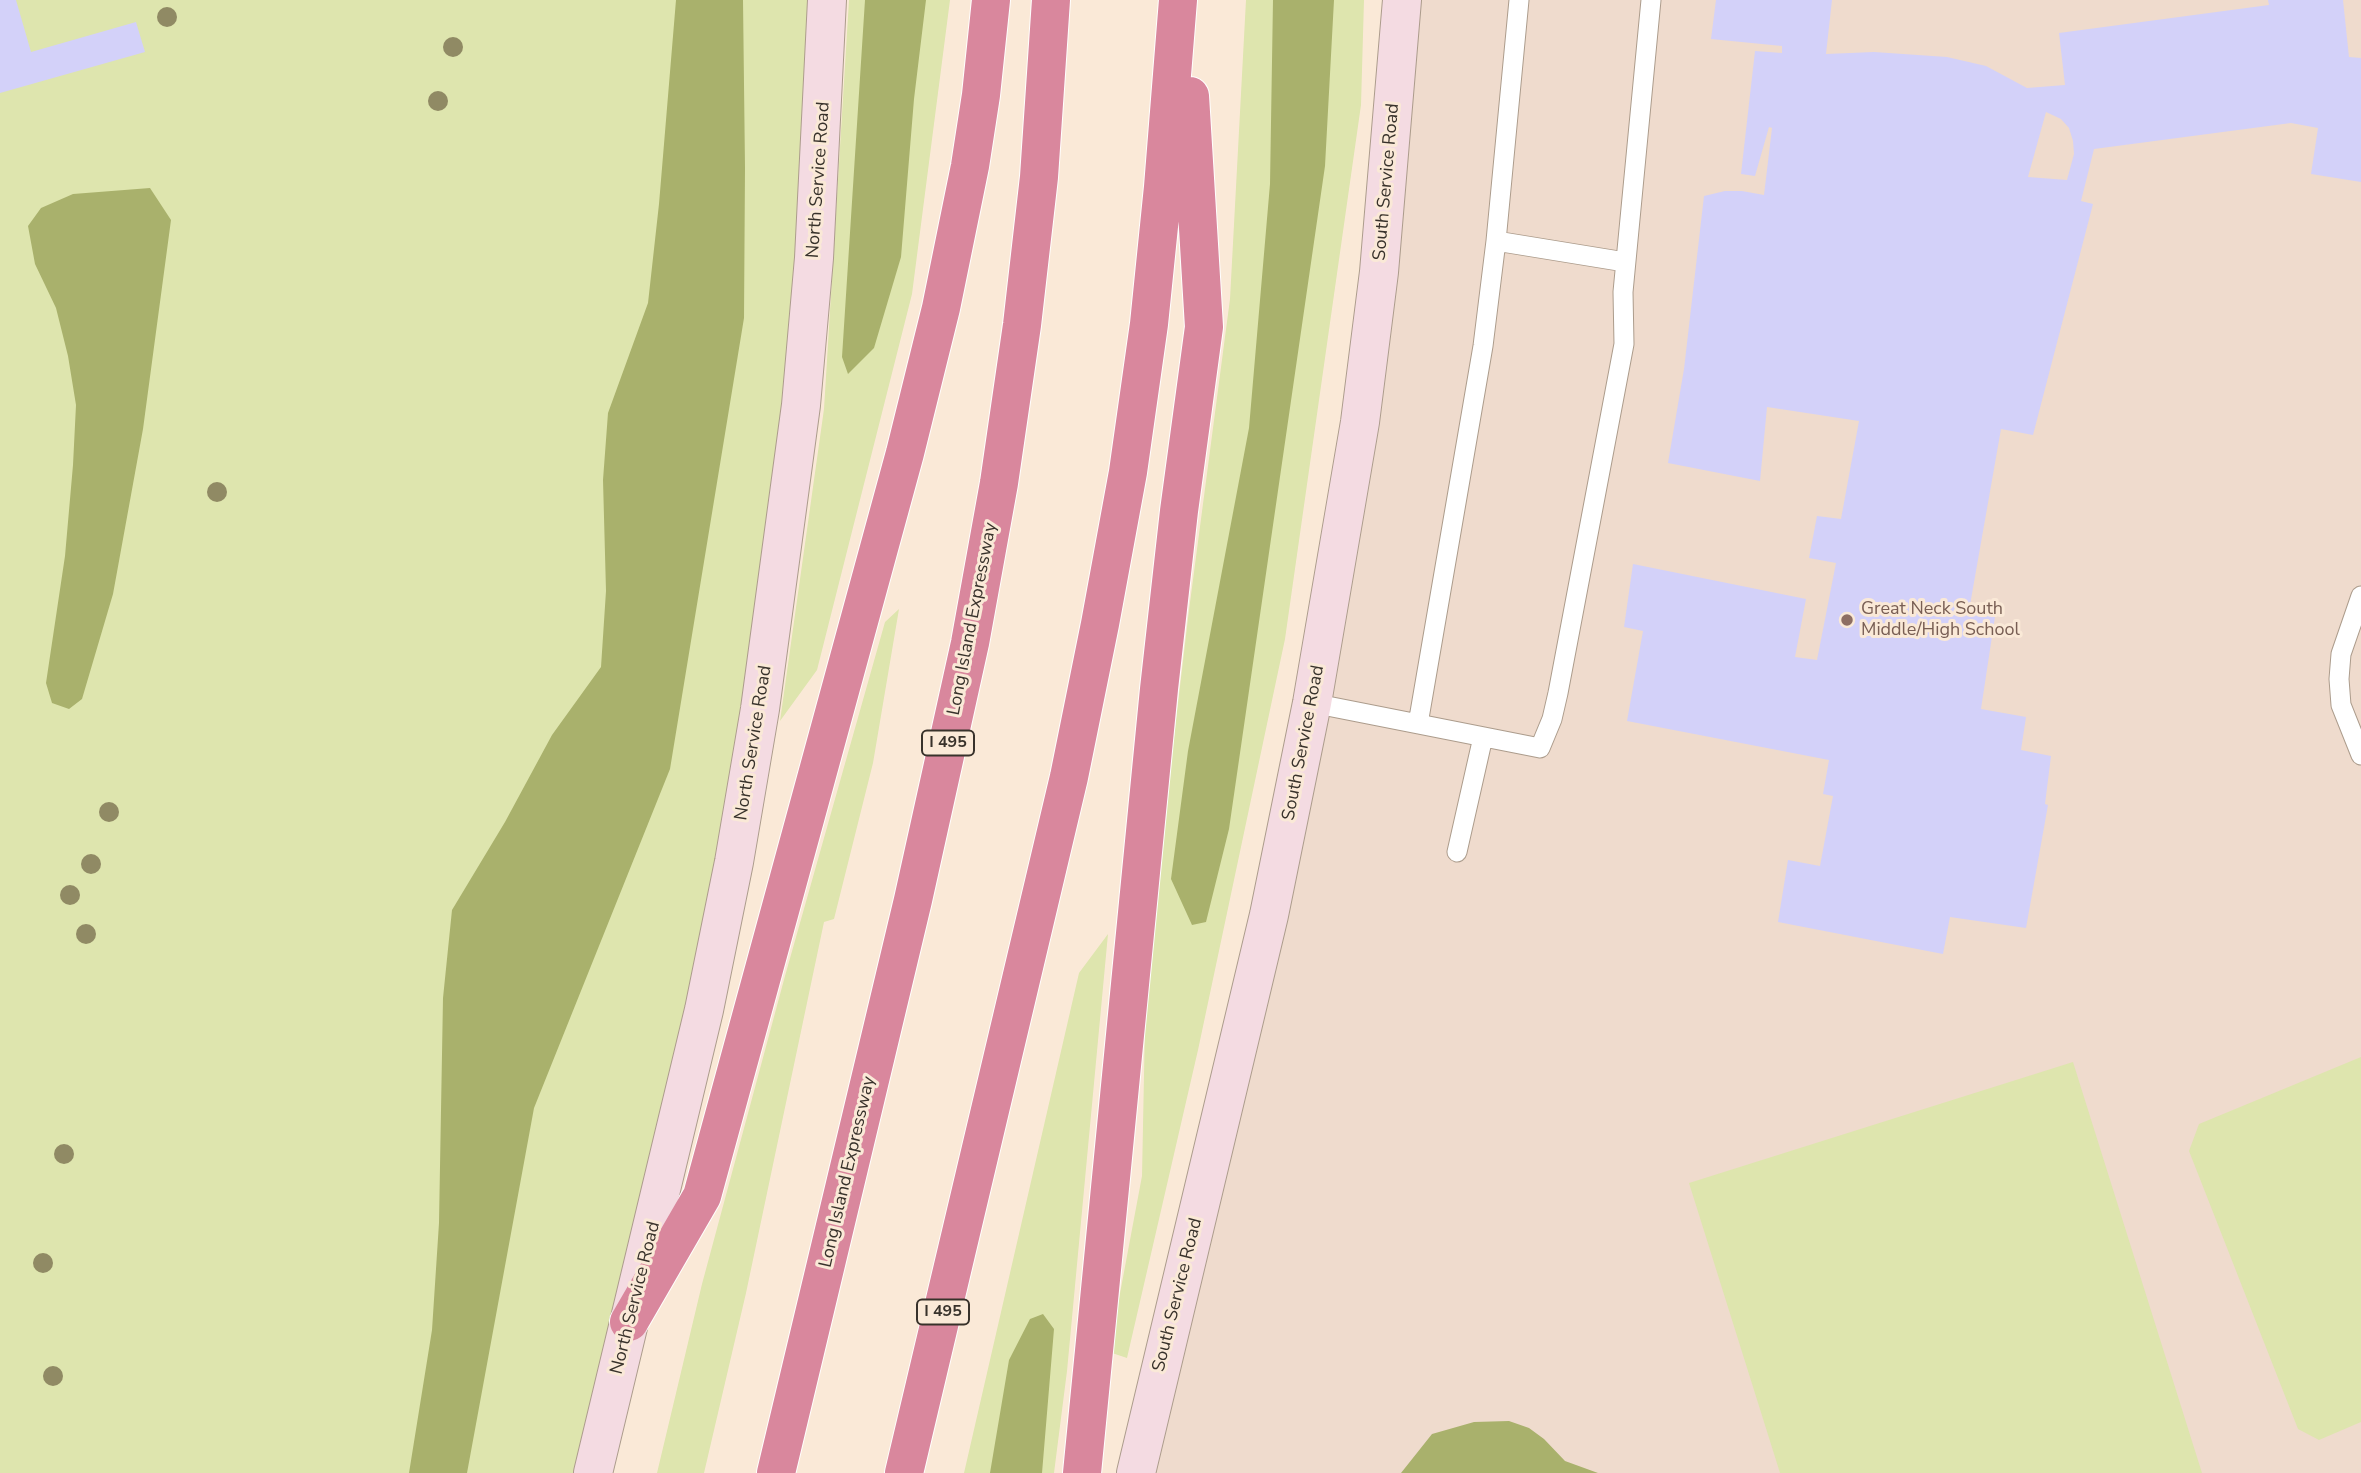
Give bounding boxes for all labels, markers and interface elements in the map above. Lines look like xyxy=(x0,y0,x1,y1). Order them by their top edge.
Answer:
street label: North Service Road xyxy=(803,101,835,259)
street label: South Service Road xyxy=(1369,103,1405,261)
street label: Long Island Expressway xyxy=(944,521,1002,717)
place label: Great Neck South Middle/High School xyxy=(1861,599,2020,642)
marker: Great Neck South Middle/High School xyxy=(1839,612,1855,628)
street label: North Service Road xyxy=(731,664,777,822)
street label: South Service Road xyxy=(1278,664,1330,822)
road number: I 495 xyxy=(922,730,974,756)
street label: Long Island Expressway xyxy=(815,1074,881,1270)
street label: South Service Road xyxy=(1148,1216,1208,1374)
street label: North Service Road xyxy=(607,1219,665,1377)
road number: I 495 xyxy=(917,1300,969,1324)

